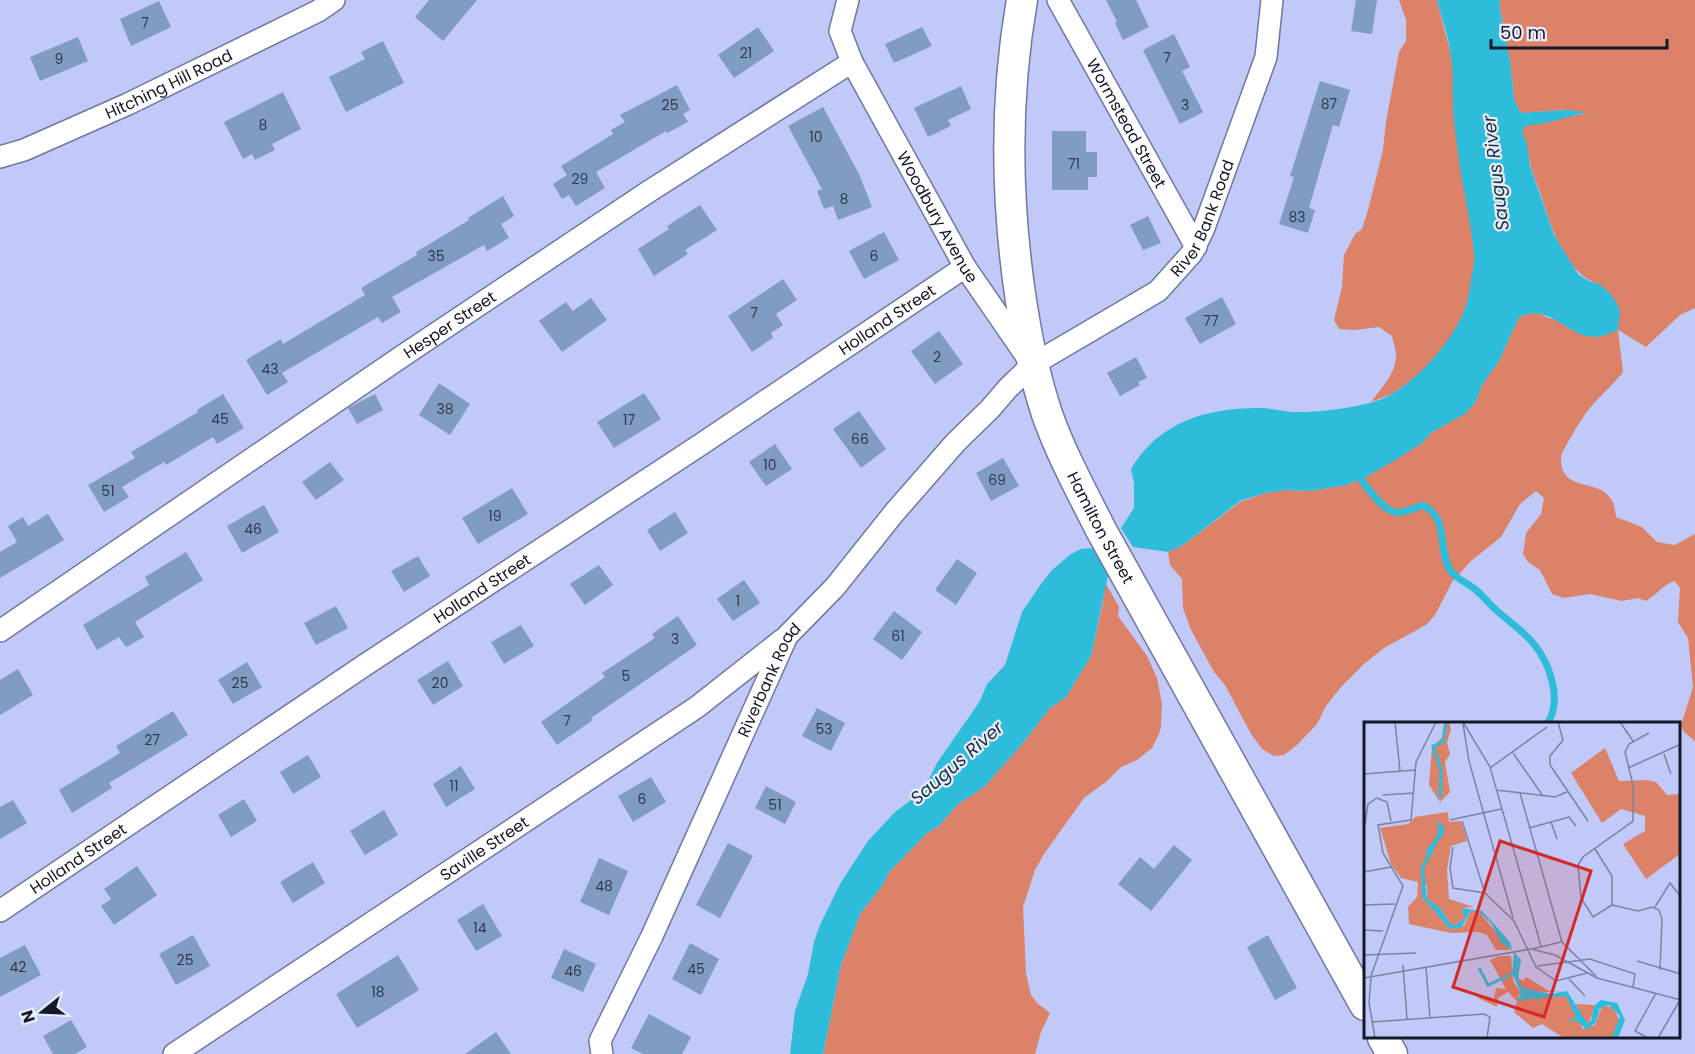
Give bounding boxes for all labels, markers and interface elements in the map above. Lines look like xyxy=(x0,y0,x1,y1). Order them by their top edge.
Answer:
scale bar xyxy=(1491,12,1666,50)
house number: 7 xyxy=(141,13,149,33)
text: 50 m xyxy=(1500,20,1546,45)
house number: 21 xyxy=(740,43,752,63)
street label: Hitching Hill Road xyxy=(101,44,236,125)
house number: 7 xyxy=(1163,48,1171,68)
house number: 9 xyxy=(55,49,63,69)
street label: Wormstead Street xyxy=(1081,54,1172,192)
house number: 87 xyxy=(1321,94,1338,114)
house number: 25 xyxy=(662,95,678,115)
house number: 3 xyxy=(1181,95,1189,115)
water label: Saugus River xyxy=(1476,113,1515,232)
house number: 8 xyxy=(259,115,268,135)
house number: 10 xyxy=(809,127,823,147)
street label: Woodbury Avenue xyxy=(891,147,984,288)
house number: 71 xyxy=(1068,154,1080,174)
street label: River Bank Road xyxy=(1165,157,1240,282)
house number: 29 xyxy=(572,169,588,189)
house number: 8 xyxy=(840,189,849,209)
house number: 83 xyxy=(1288,207,1306,227)
house number: 35 xyxy=(427,246,445,266)
house number: 6 xyxy=(870,246,879,266)
street label: Holland Street xyxy=(834,279,940,361)
street label: Hesper Street xyxy=(399,286,501,364)
house number: 7 xyxy=(750,303,758,323)
house number: 77 xyxy=(1203,311,1219,331)
house number: 2 xyxy=(933,347,941,367)
house number: 43 xyxy=(261,359,279,379)
house number: 38 xyxy=(436,399,454,419)
house number: 45 xyxy=(211,409,229,429)
house number: 17 xyxy=(623,410,635,430)
house number: 66 xyxy=(851,429,869,449)
house number: 10 xyxy=(763,455,777,475)
street label: Hamilton Street xyxy=(1061,468,1140,588)
house number: 69 xyxy=(988,470,1006,490)
house number: 51 xyxy=(101,481,115,501)
house number: 19 xyxy=(488,506,502,526)
house number: 46 xyxy=(244,519,262,539)
street label: Holland Street xyxy=(429,548,536,629)
house number: 1 xyxy=(736,591,740,611)
street label: Riverbank Road xyxy=(732,618,806,741)
house number: 61 xyxy=(891,626,905,646)
house number: 3 xyxy=(671,629,679,649)
house number: 5 xyxy=(622,666,630,686)
house number: 25 xyxy=(232,673,248,693)
house number: 20 xyxy=(432,673,448,693)
house number: 7 xyxy=(563,711,571,731)
water label: Saugus River xyxy=(905,714,1010,810)
house number: 53 xyxy=(815,719,833,739)
inset map xyxy=(1364,722,1680,1039)
house number: 27 xyxy=(144,730,160,750)
house number: 11 xyxy=(450,776,458,796)
house number: 6 xyxy=(638,789,647,809)
house number: 51 xyxy=(768,795,782,815)
street label: Saville Street xyxy=(435,811,533,887)
street label: Holland Street xyxy=(25,818,131,900)
house number: 48 xyxy=(595,876,613,896)
house number: 14 xyxy=(473,918,487,938)
house number: 25 xyxy=(177,950,193,970)
house number: 42 xyxy=(10,957,26,977)
house number: 45 xyxy=(687,959,705,979)
house number: 46 xyxy=(564,961,582,981)
north arrow xyxy=(12,982,72,1042)
house number: 18 xyxy=(371,982,385,1002)
text: N xyxy=(15,1007,41,1026)

